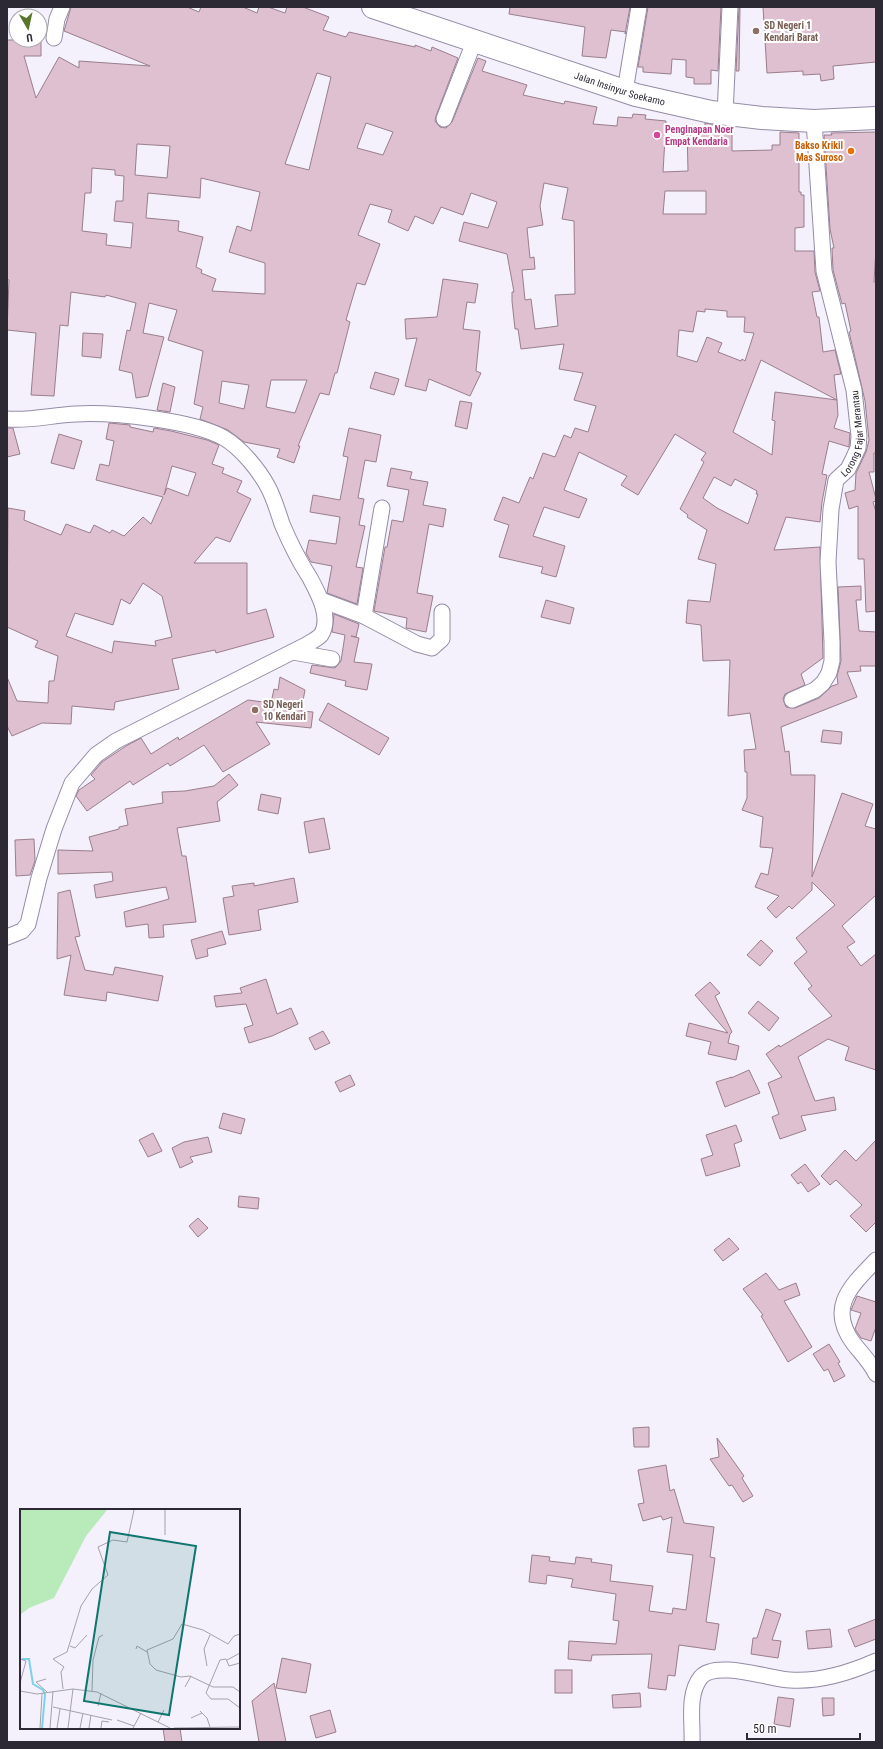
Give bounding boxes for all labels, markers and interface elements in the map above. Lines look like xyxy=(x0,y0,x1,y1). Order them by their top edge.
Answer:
north arrow xyxy=(8,8,48,48)
place label: SD Negeri 1 Kendari Barat xyxy=(764,20,818,43)
marker: SD Negeri 1 Kendari Barat xyxy=(751,26,761,36)
text: U xyxy=(25,30,34,44)
street label: Jalan Insinyur Soekarno xyxy=(573,69,666,107)
place label: Penginapan Noer Empat Kendaria xyxy=(665,124,734,147)
marker: Penginapan Noer Empat Kendaria xyxy=(652,130,662,140)
place label: Bakso Krikil Mas Suroso xyxy=(795,140,843,163)
marker: Bakso Krikil Mas Suroso xyxy=(846,146,856,156)
street label: Lorong Fajar Merantau xyxy=(838,390,865,479)
place label: SD Negeri 10 Kendari xyxy=(263,699,306,722)
marker: SD Negeri 10 Kendari xyxy=(250,705,260,715)
inset map xyxy=(20,1509,240,1729)
scale bar xyxy=(747,1715,860,1741)
text: 50 m xyxy=(753,1722,777,1736)

